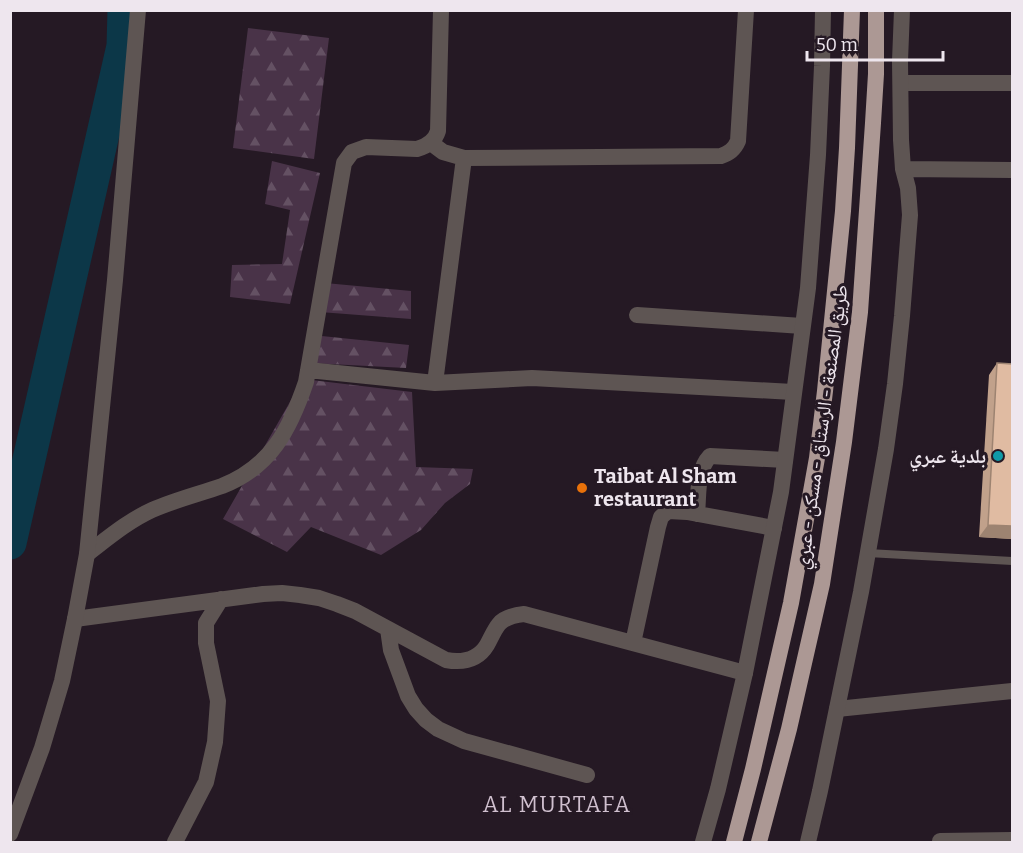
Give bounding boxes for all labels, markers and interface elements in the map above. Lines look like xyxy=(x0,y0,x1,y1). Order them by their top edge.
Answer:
scale bar xyxy=(807,24,944,62)
text: 50 m xyxy=(816,34,858,56)
street label: طريق المصنعة - الرستاق - مسكن - عبري xyxy=(789,283,857,572)
place label: بلدية عبري xyxy=(909,444,986,472)
marker: بلدية عبري xyxy=(991,449,1005,463)
place label: Taibat Al Sham restaurant xyxy=(594,464,737,511)
marker: Taibat Al Sham restaurant xyxy=(575,481,589,495)
district label: AL MURTAFA xyxy=(483,791,631,818)

